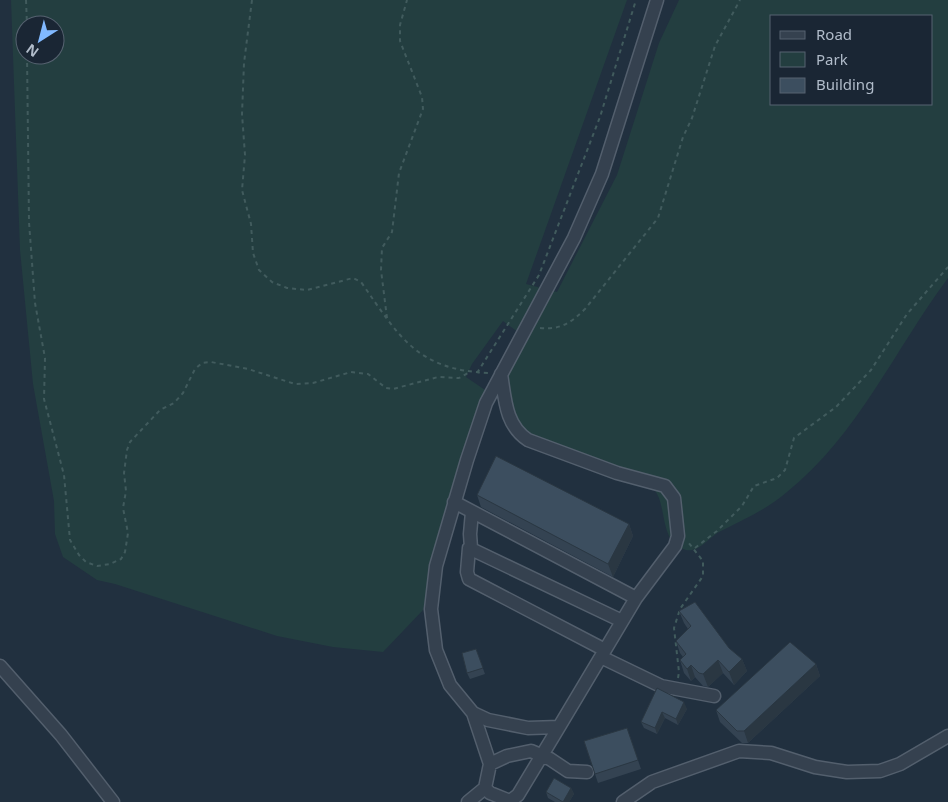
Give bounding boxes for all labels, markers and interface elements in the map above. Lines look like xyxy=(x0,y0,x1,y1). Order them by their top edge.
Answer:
north arrow xyxy=(15,15,65,65)
legend xyxy=(770,15,933,105)
text: Road xyxy=(816,24,852,44)
text: N xyxy=(22,40,42,62)
text: Park xyxy=(816,49,848,69)
text: Building xyxy=(816,74,874,94)

